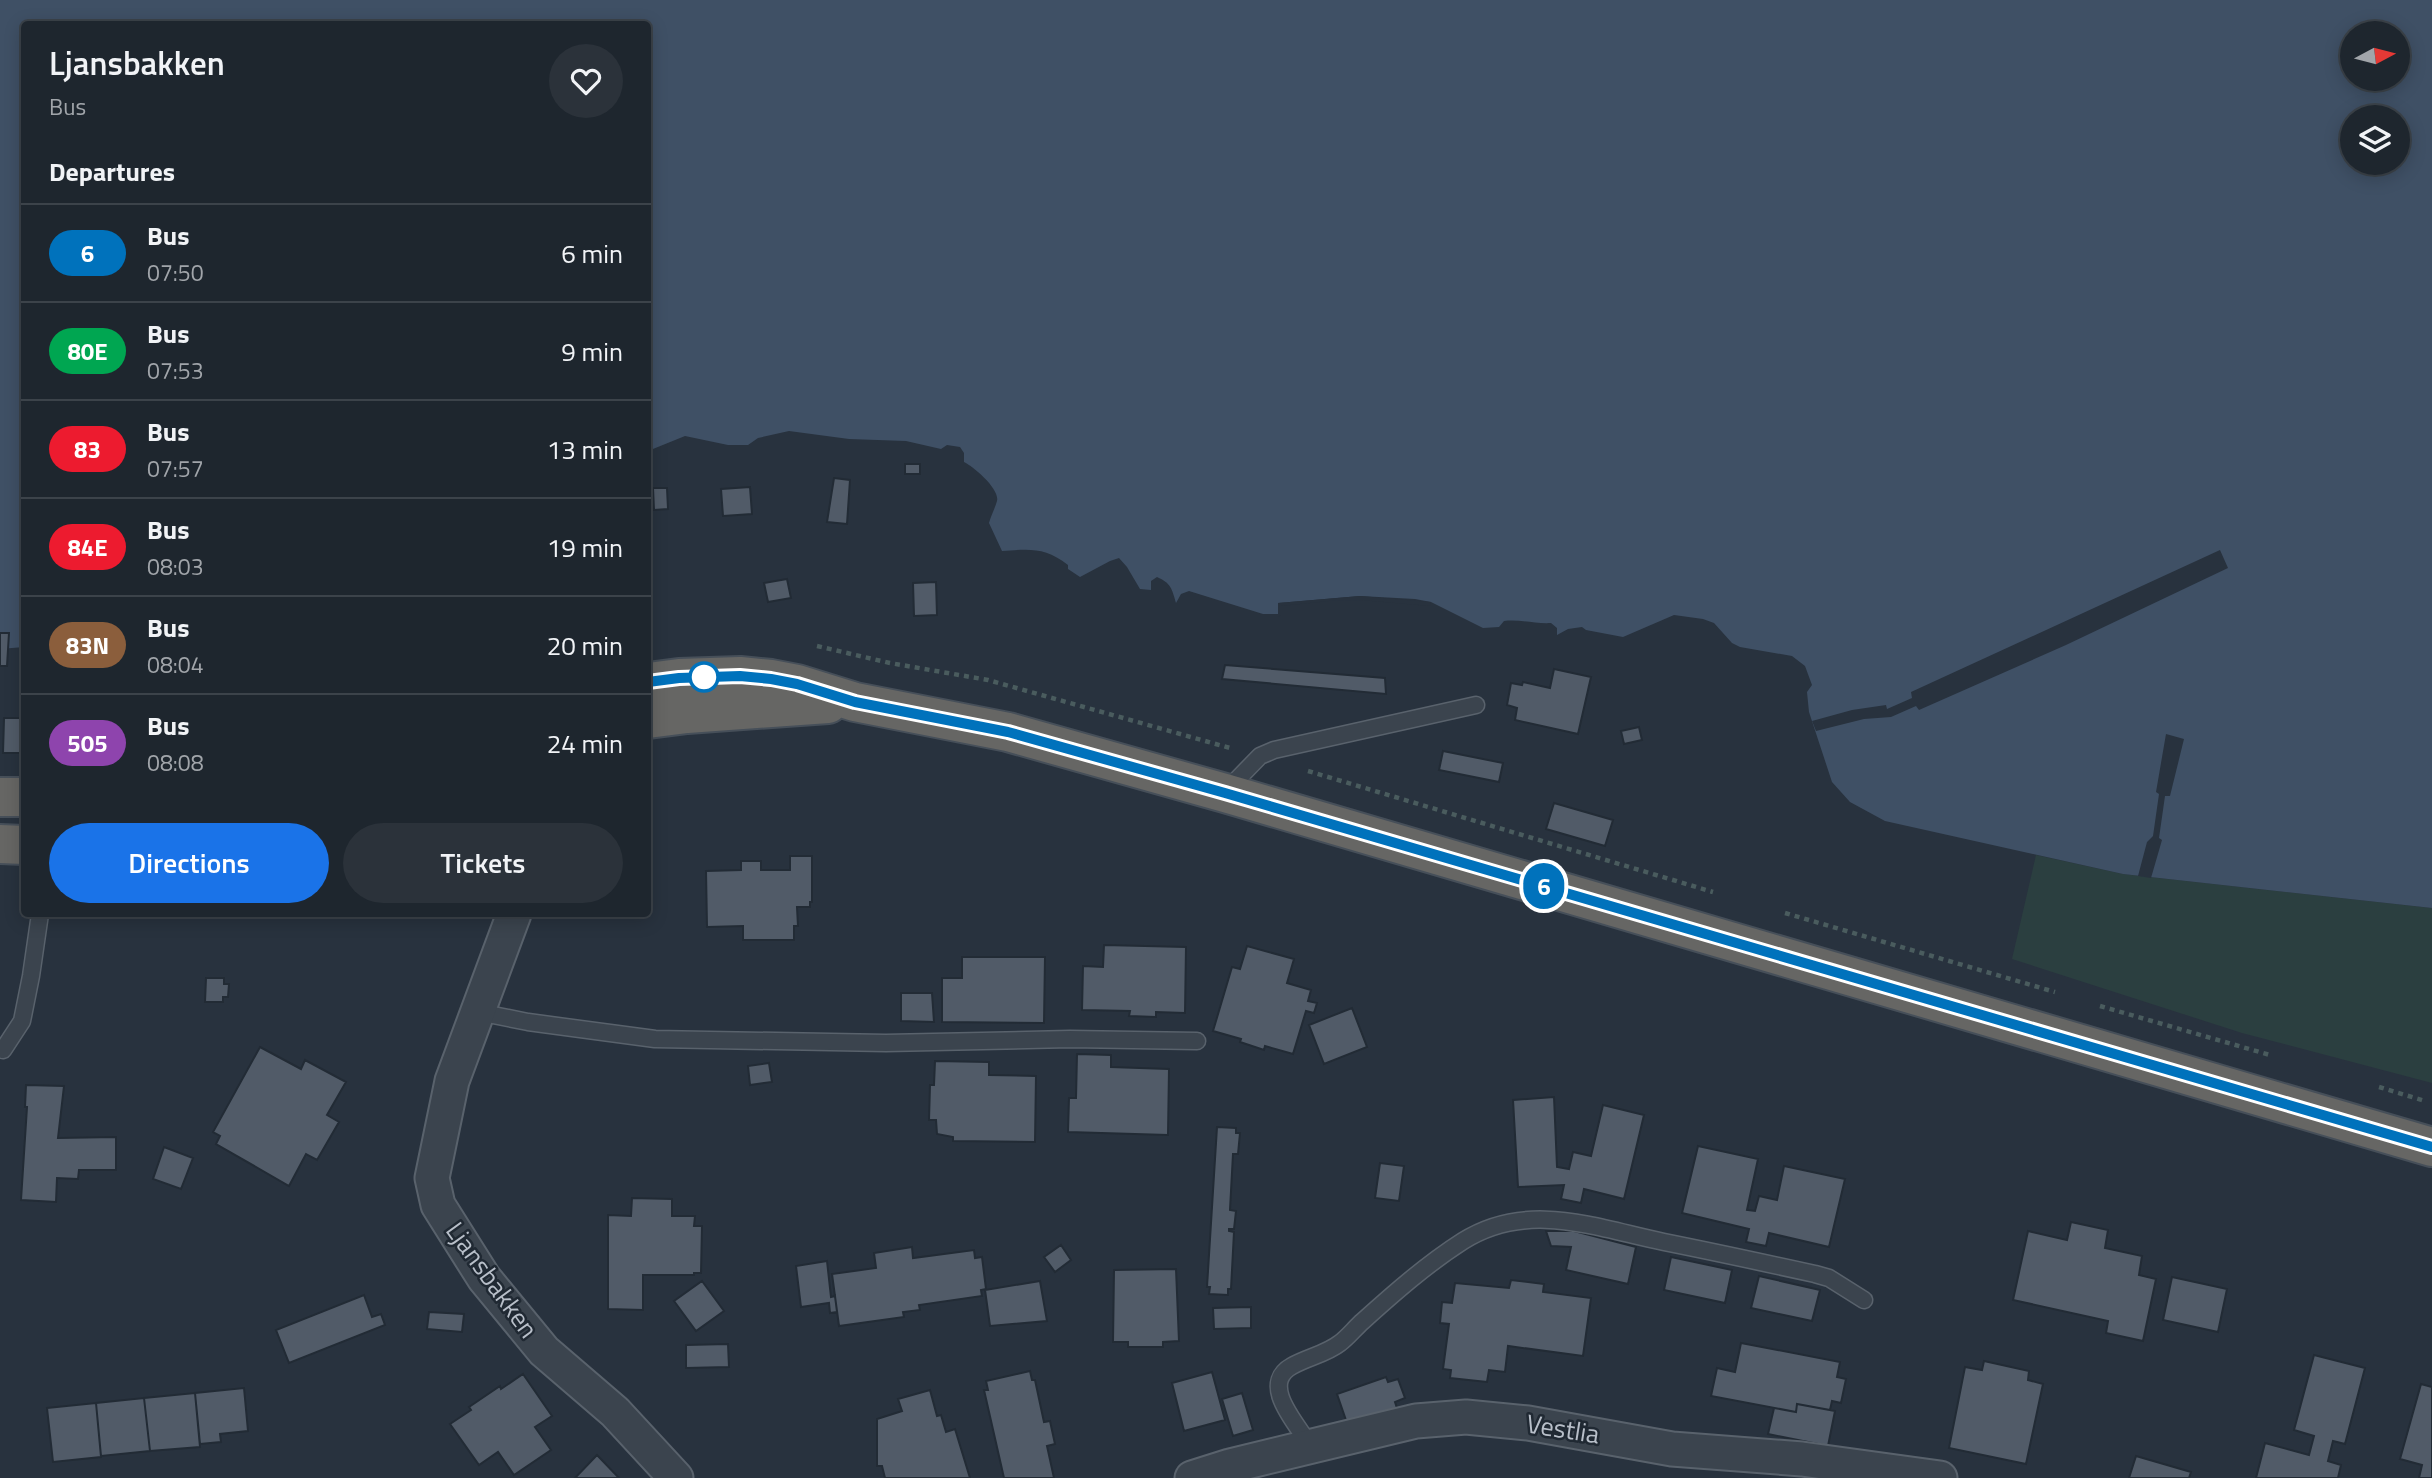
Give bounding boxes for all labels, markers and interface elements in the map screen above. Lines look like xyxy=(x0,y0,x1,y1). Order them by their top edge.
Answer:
north arrow xyxy=(2340,21,2410,91)
map controls xyxy=(2340,21,2410,175)
text: Ljansbakken xyxy=(49,38,225,88)
button: heart xyxy=(549,44,623,118)
text: Bus xyxy=(49,89,86,124)
button: layers xyxy=(2340,105,2410,175)
text: Departures xyxy=(49,152,175,191)
text: Bus xyxy=(147,216,189,255)
text: 6 min xyxy=(561,234,623,273)
text: 6 xyxy=(81,235,94,271)
text: 07:50 xyxy=(147,255,204,290)
text: Bus xyxy=(147,314,189,353)
text: 9 min xyxy=(561,332,623,371)
text: 80E xyxy=(67,333,108,369)
text: 07:53 xyxy=(147,353,204,388)
text: Bus xyxy=(147,412,189,451)
text: 13 min xyxy=(547,430,623,469)
text: 83 xyxy=(74,431,101,467)
text: 07:57 xyxy=(147,451,204,486)
text: Bus xyxy=(147,510,189,549)
text: 19 min xyxy=(547,528,623,567)
text: 84E xyxy=(67,529,108,565)
text: 08:03 xyxy=(147,549,204,584)
text: Bus xyxy=(147,608,189,647)
text: 20 min xyxy=(547,626,623,665)
text: 83N xyxy=(66,627,109,663)
text: 08:04 xyxy=(147,647,204,682)
unlabelled marker xyxy=(689,662,719,692)
text: Bus xyxy=(147,706,189,745)
text: 24 min xyxy=(547,724,623,763)
text: 505 xyxy=(67,725,108,761)
text: 08:08 xyxy=(147,745,204,780)
button: Directions xyxy=(49,823,329,903)
button: Tickets xyxy=(343,823,623,903)
line badge: 6 xyxy=(1521,863,1567,909)
text: 6 xyxy=(1537,868,1551,904)
street label: Ljansbakken xyxy=(437,1213,548,1346)
street label: Vestlia xyxy=(1524,1404,1602,1454)

